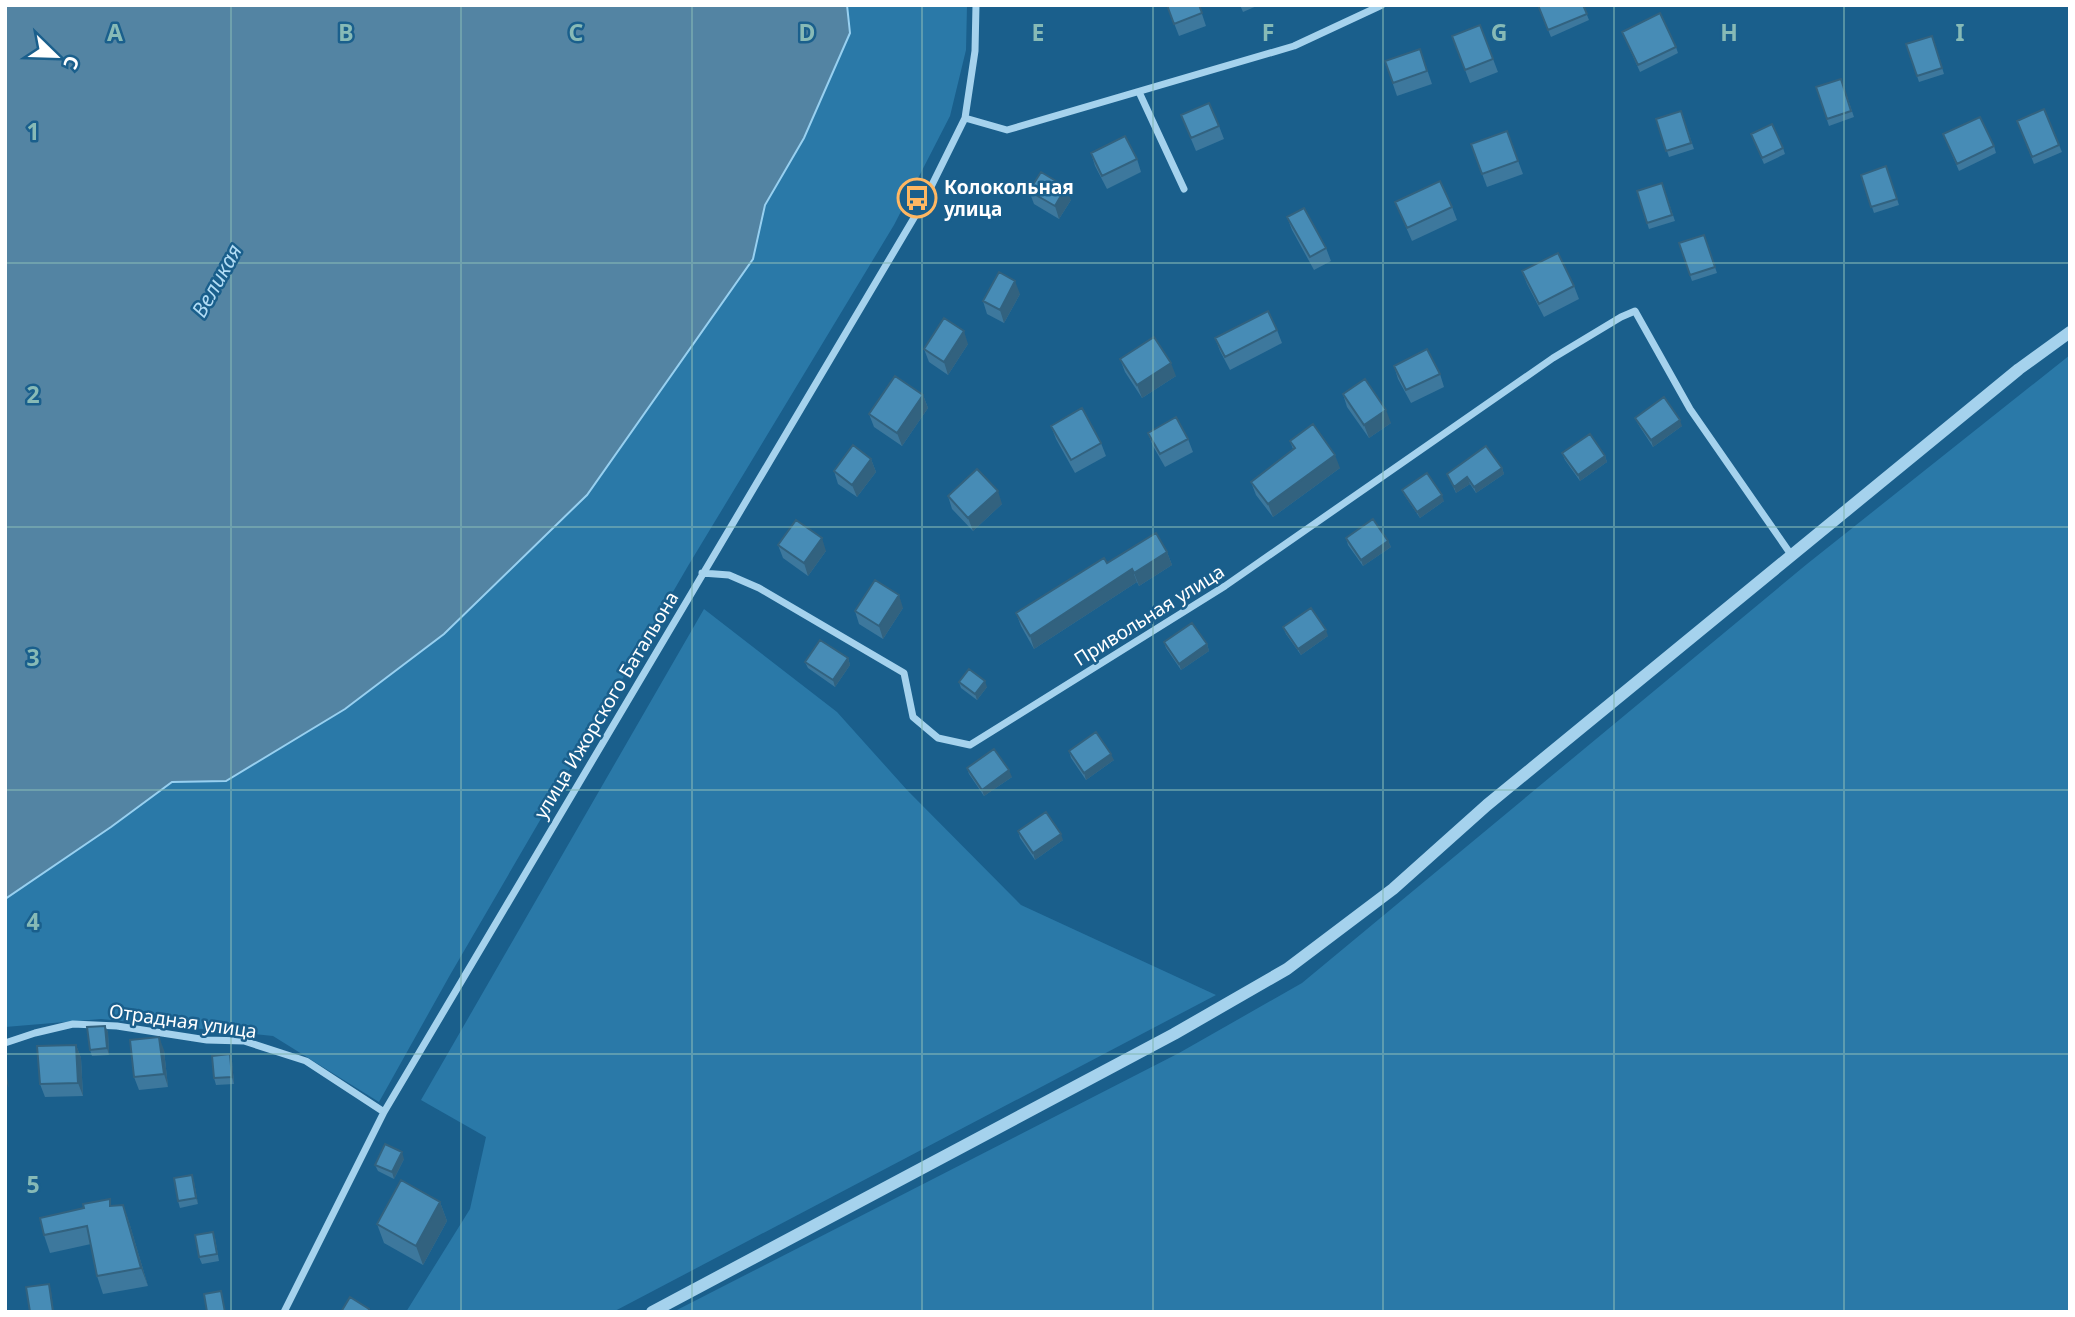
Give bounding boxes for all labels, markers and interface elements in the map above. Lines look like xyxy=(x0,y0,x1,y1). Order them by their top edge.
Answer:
text: A xyxy=(107,16,123,48)
text: B xyxy=(338,16,354,48)
text: C xyxy=(569,16,584,48)
text: D xyxy=(799,16,815,48)
text: E xyxy=(1032,16,1044,48)
text: F xyxy=(1262,16,1274,48)
text: G xyxy=(1491,16,1507,48)
text: H xyxy=(1720,16,1738,48)
text: I xyxy=(1956,16,1965,48)
north arrow xyxy=(21,21,91,91)
text: С xyxy=(57,52,86,73)
text: 1 xyxy=(26,115,40,147)
place label: Колокольная улица xyxy=(943,174,1074,222)
bus stop icon: Колокольная улица xyxy=(896,177,938,219)
water label: Великая xyxy=(185,239,248,322)
text: 2 xyxy=(26,378,40,410)
street label: Привольная улица xyxy=(1069,558,1229,672)
street label: улица Ижорского Батальона xyxy=(528,586,684,824)
text: 3 xyxy=(26,641,40,673)
text: 4 xyxy=(26,905,40,937)
street label: Отрадная улица xyxy=(107,998,259,1044)
text: 5 xyxy=(26,1168,40,1200)

